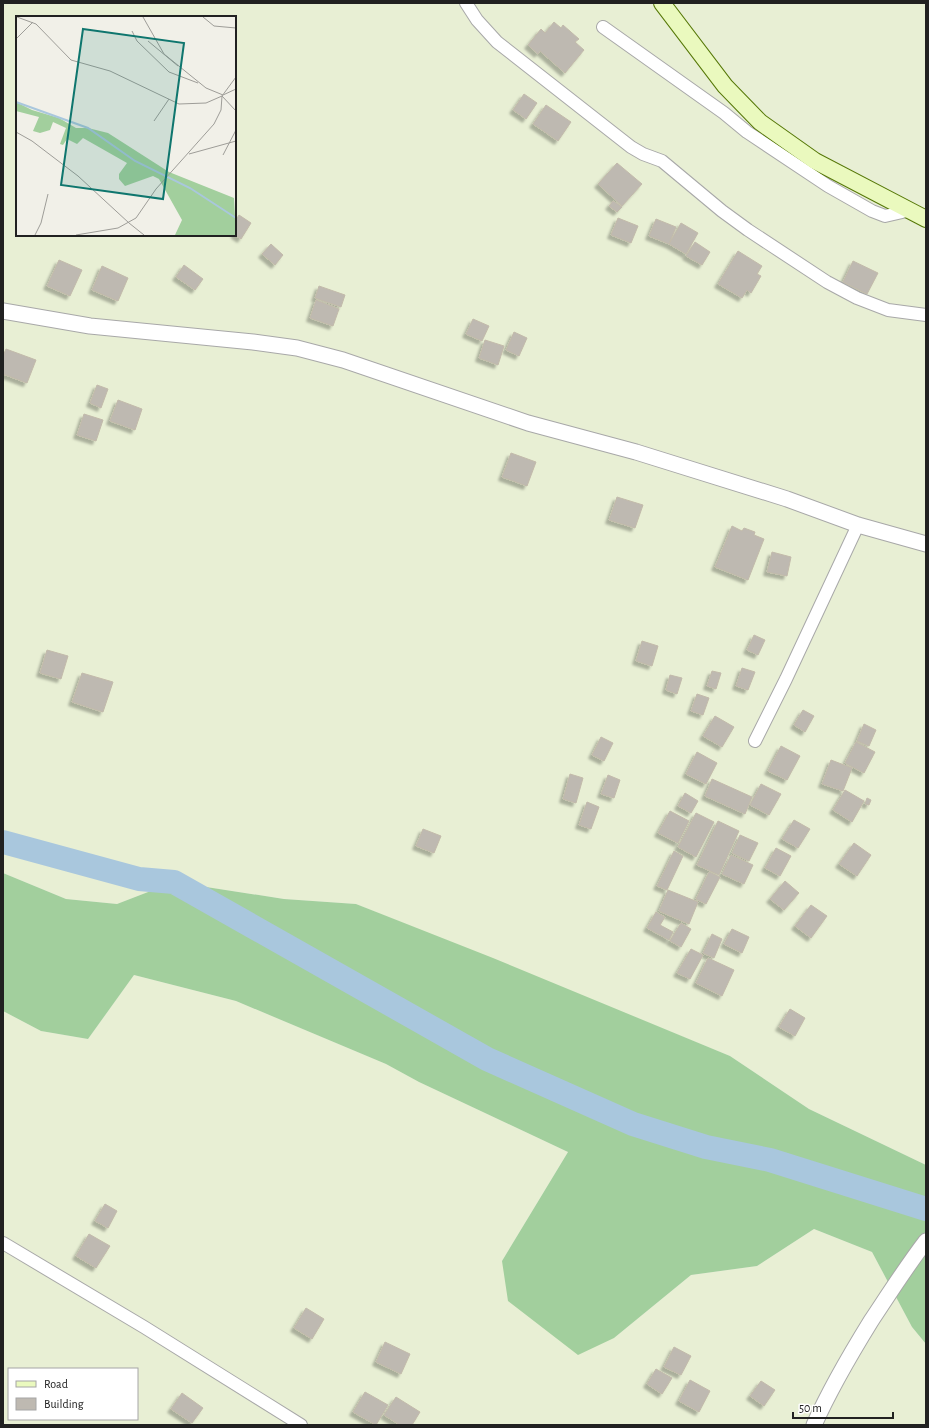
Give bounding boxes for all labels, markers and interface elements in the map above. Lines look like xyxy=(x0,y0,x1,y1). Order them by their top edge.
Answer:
inset map xyxy=(16,16,236,236)
legend xyxy=(8,1368,138,1420)
text: Road xyxy=(44,1378,68,1390)
scale bar xyxy=(793,1394,893,1420)
text: Building xyxy=(44,1398,84,1410)
text: 50 m xyxy=(799,1402,822,1414)

